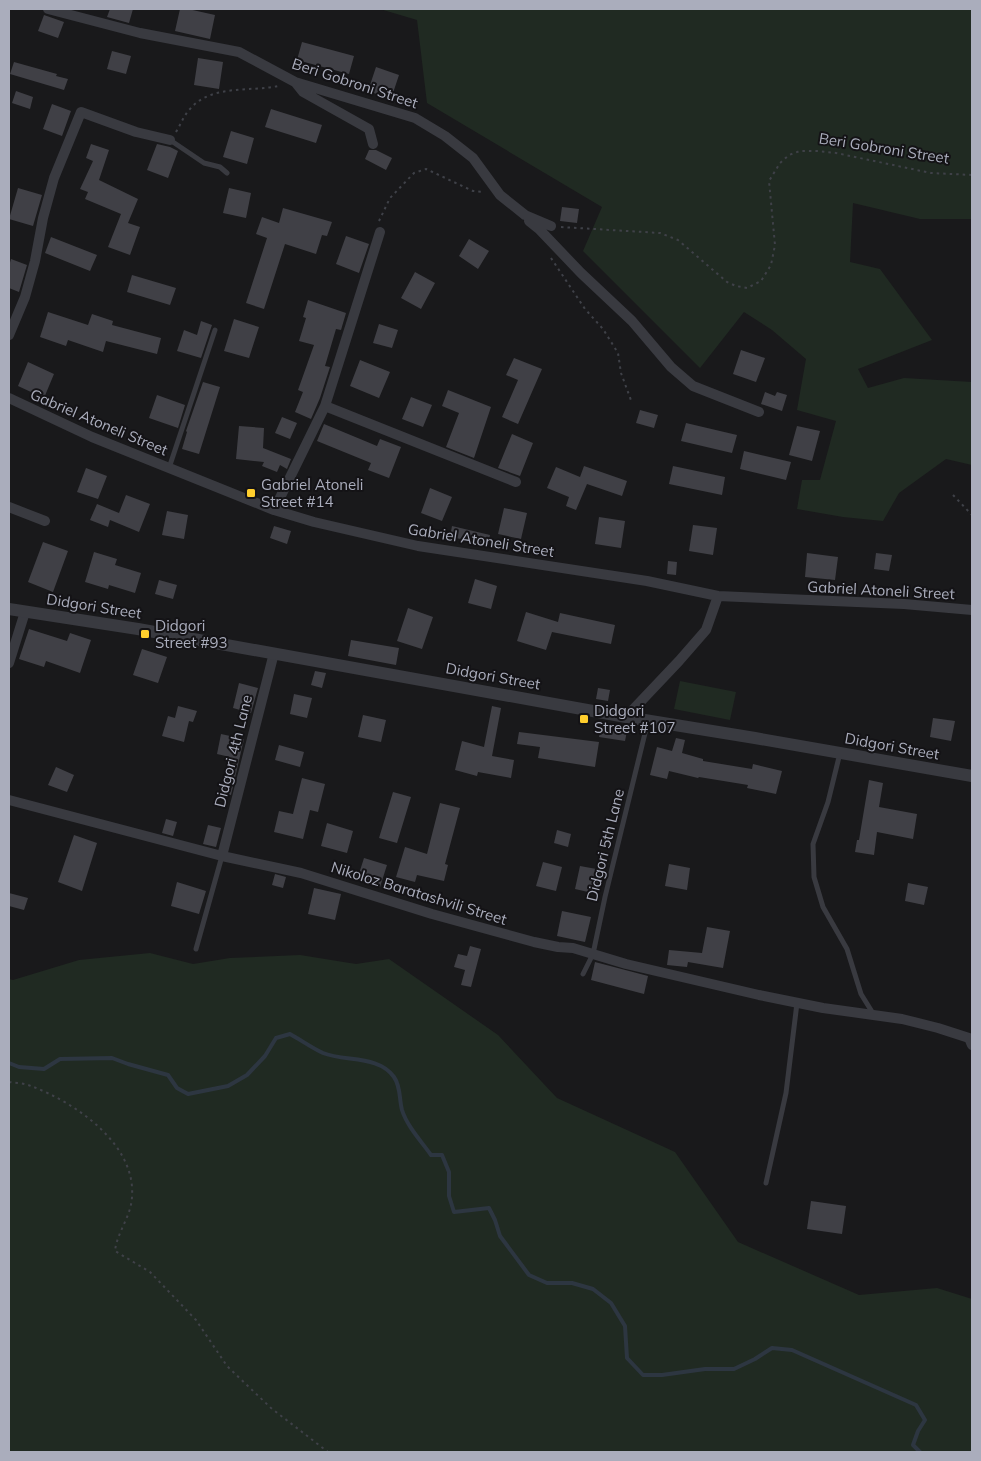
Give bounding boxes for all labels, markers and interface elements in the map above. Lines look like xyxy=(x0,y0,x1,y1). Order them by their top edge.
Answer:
street label: Beri Gobroni Street xyxy=(290,54,420,112)
street label: Beri Gobroni Street xyxy=(818,128,950,168)
street label: Gabriel Atoneli Street xyxy=(27,384,171,460)
place label: Gabriel Atoneli Street #14 xyxy=(261,475,363,511)
marker: Gabriel Atoneli Street #14 xyxy=(245,487,257,499)
street label: Gabriel Atoneli Street xyxy=(407,519,555,561)
street label: Gabriel Atoneli Street xyxy=(807,577,955,603)
street label: Didgori Street xyxy=(45,589,143,623)
place label: Didgori Street #93 xyxy=(155,616,227,652)
marker: Didgori Street #93 xyxy=(139,628,151,640)
street label: Didgori Street xyxy=(444,658,542,694)
street label: Didgori 4th Lane xyxy=(210,693,256,809)
place label: Didgori Street #107 xyxy=(594,701,675,737)
marker: Didgori Street #107 xyxy=(578,713,590,725)
street label: Didgori Street xyxy=(843,728,941,764)
street label: Didgori 5th Lane xyxy=(582,787,628,903)
street label: Nikoloz Baratashvili Street xyxy=(329,857,509,929)

